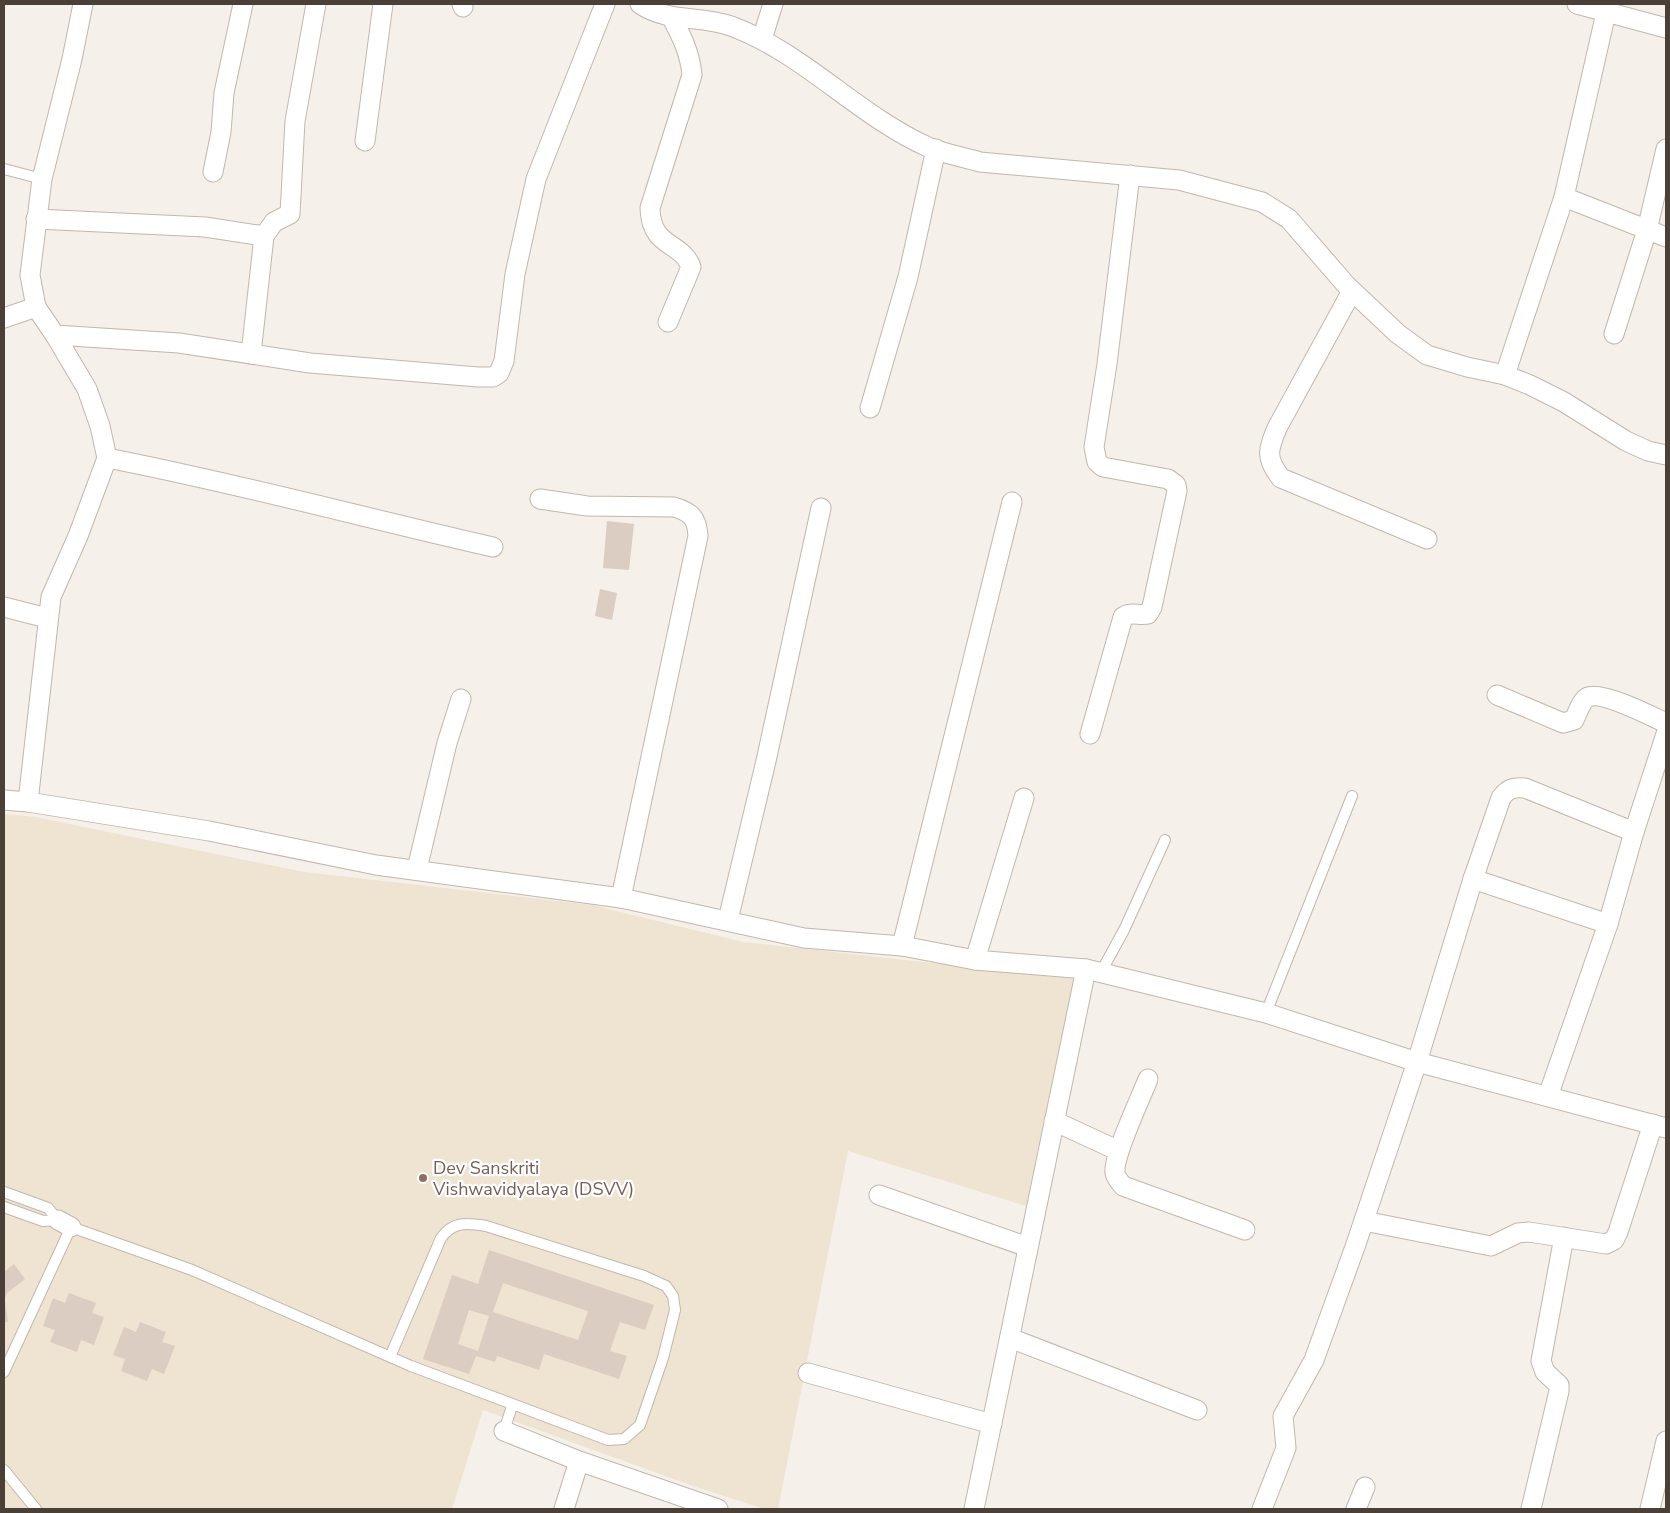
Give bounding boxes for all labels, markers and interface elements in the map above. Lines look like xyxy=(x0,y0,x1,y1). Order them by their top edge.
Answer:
place label: Dev Sanskriti Vishwavidyalaya (DSVV) xyxy=(432,1156,634,1201)
marker: Dev Sanskriti Vishwavidyalaya (DSVV) xyxy=(417,1172,429,1184)

